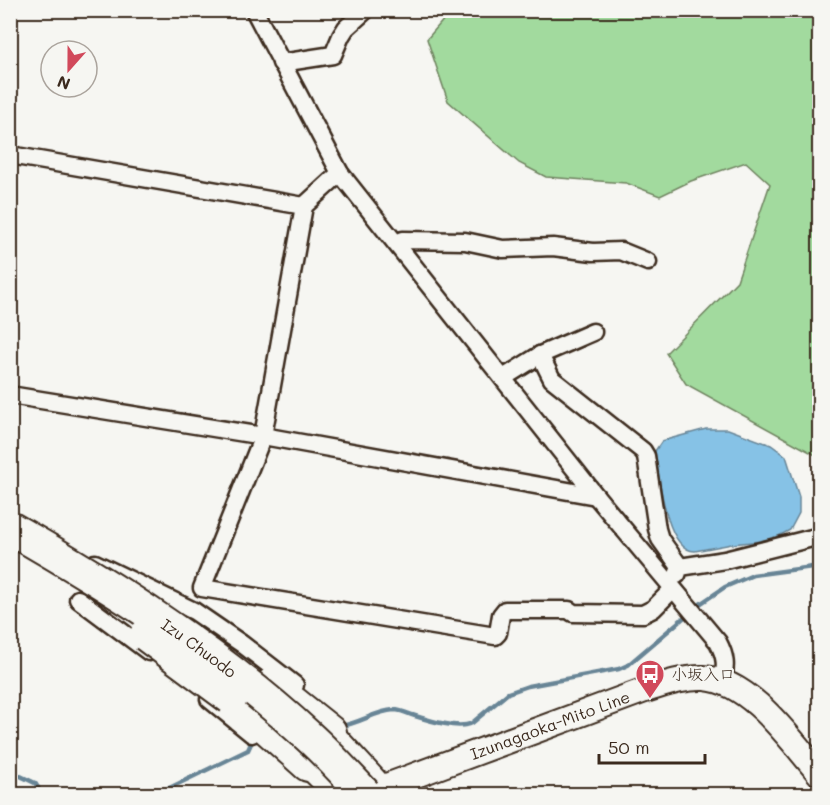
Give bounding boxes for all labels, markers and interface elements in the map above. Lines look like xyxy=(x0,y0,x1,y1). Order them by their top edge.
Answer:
north arrow xyxy=(39,39,99,99)
text: N xyxy=(54,71,73,95)
street label: Izu Chuodo xyxy=(157,613,241,682)
bus stop icon: 小坂入口 xyxy=(634,658,666,700)
place label: 小坂入口 xyxy=(671,663,735,684)
street label: Izunagaoka-Mito Line xyxy=(467,686,633,764)
scale bar xyxy=(599,727,706,765)
text: 50 m xyxy=(608,735,650,759)

